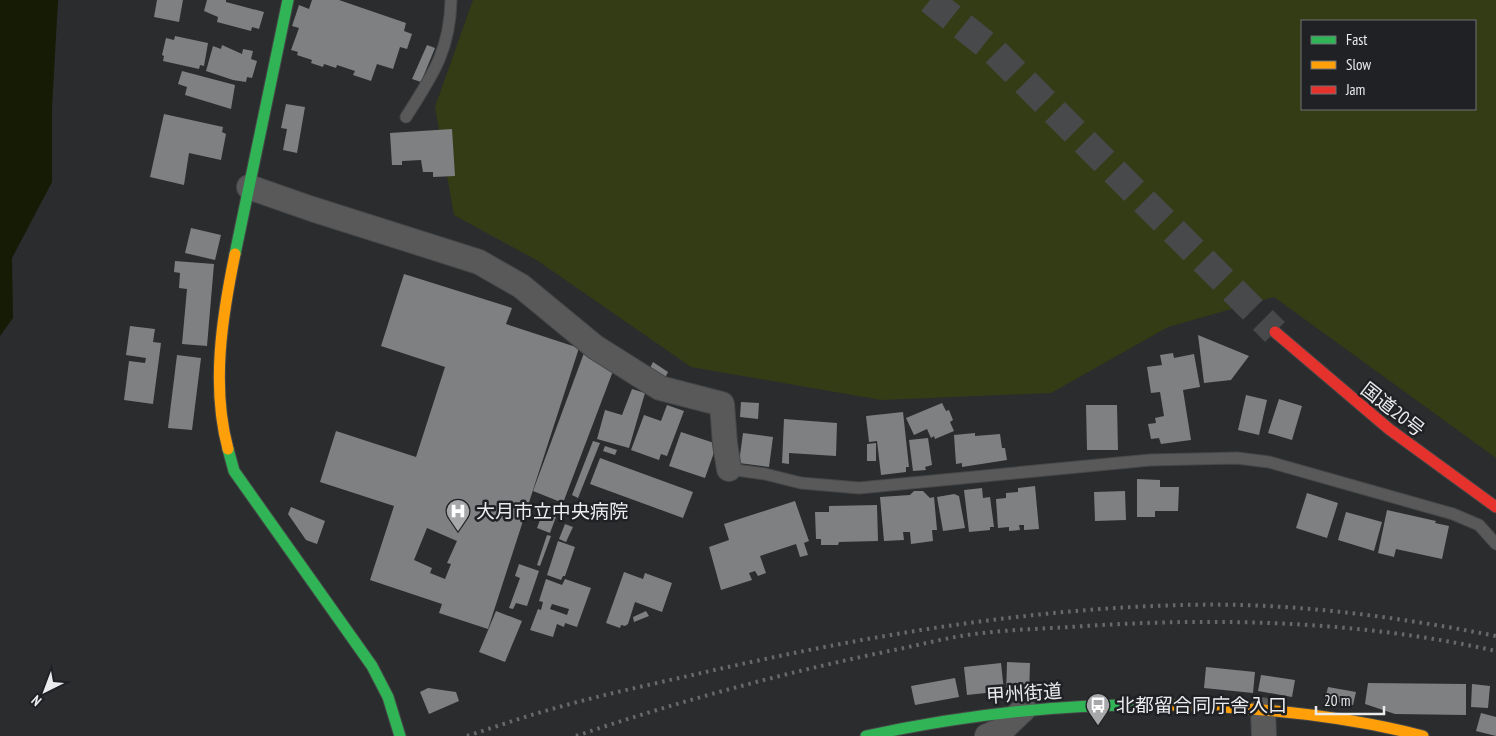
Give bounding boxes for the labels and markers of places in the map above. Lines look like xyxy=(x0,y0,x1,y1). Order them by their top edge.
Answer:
hospital icon: 大月市立中央病院 xyxy=(445,498,471,532)
place label: 大月市立中央病院 xyxy=(476,499,628,523)
bus stop icon: 北都留合同庁舎入口 xyxy=(1085,692,1111,726)
place label: 北都留合同庁舎入口 xyxy=(1116,693,1287,717)

